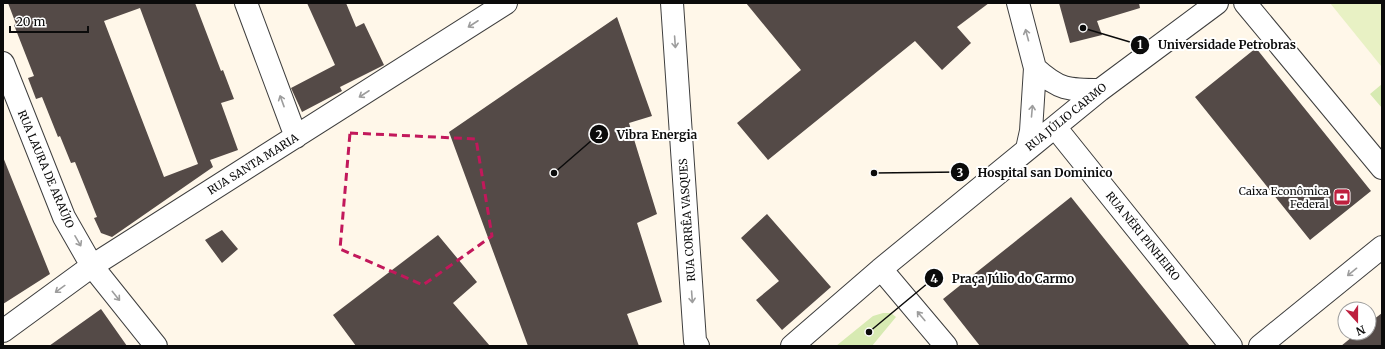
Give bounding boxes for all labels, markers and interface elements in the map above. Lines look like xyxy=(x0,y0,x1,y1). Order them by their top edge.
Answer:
scale bar xyxy=(10,8,88,34)
text: 20 m xyxy=(16,14,45,29)
one-way arrow xyxy=(468,20,479,28)
one-way arrow xyxy=(1022,29,1030,42)
callout: Universidade Petrobras xyxy=(1130,33,1304,57)
one-way arrow xyxy=(671,35,678,48)
text: 1 xyxy=(1137,37,1143,52)
text: Universidade Petrobras xyxy=(1158,37,1296,52)
street label: RUA JÚLIO CARMO xyxy=(1023,80,1109,154)
one-way arrow xyxy=(359,90,370,98)
one-way arrow xyxy=(278,95,286,107)
one-way arrow xyxy=(1029,105,1036,118)
street label: RUA LAURA DE ARAÚJO xyxy=(15,108,77,230)
callout: Vibra Energia xyxy=(589,122,706,146)
text: 2 xyxy=(595,127,603,142)
text: Vibra Energia xyxy=(616,127,698,142)
street label: RUA SANTA MARIA xyxy=(205,130,301,198)
street label: RUA CORRÊA VASQUES xyxy=(676,158,698,282)
callout: Hospital san Dominico xyxy=(950,160,1120,184)
text: 3 xyxy=(957,165,964,180)
text: Hospital san Dominico xyxy=(978,165,1112,180)
place label: Caixa Econômica Federal xyxy=(1239,184,1330,211)
bank icon: Caixa Econômica Federal xyxy=(1332,187,1352,207)
street label: RUA NÉRI PINHEIRO xyxy=(1103,189,1183,283)
one-way arrow xyxy=(74,235,82,247)
callout: Praça Júlio do Carmo xyxy=(924,266,1083,290)
one-way arrow xyxy=(1346,267,1357,276)
text: 4 xyxy=(930,271,938,286)
text: Praça Júlio do Carmo xyxy=(952,271,1074,286)
one-way arrow xyxy=(55,285,66,293)
one-way arrow xyxy=(688,290,695,303)
one-way arrow xyxy=(112,291,120,302)
north arrow xyxy=(1337,301,1377,341)
one-way arrow xyxy=(916,311,925,322)
text: N xyxy=(1354,322,1367,339)

